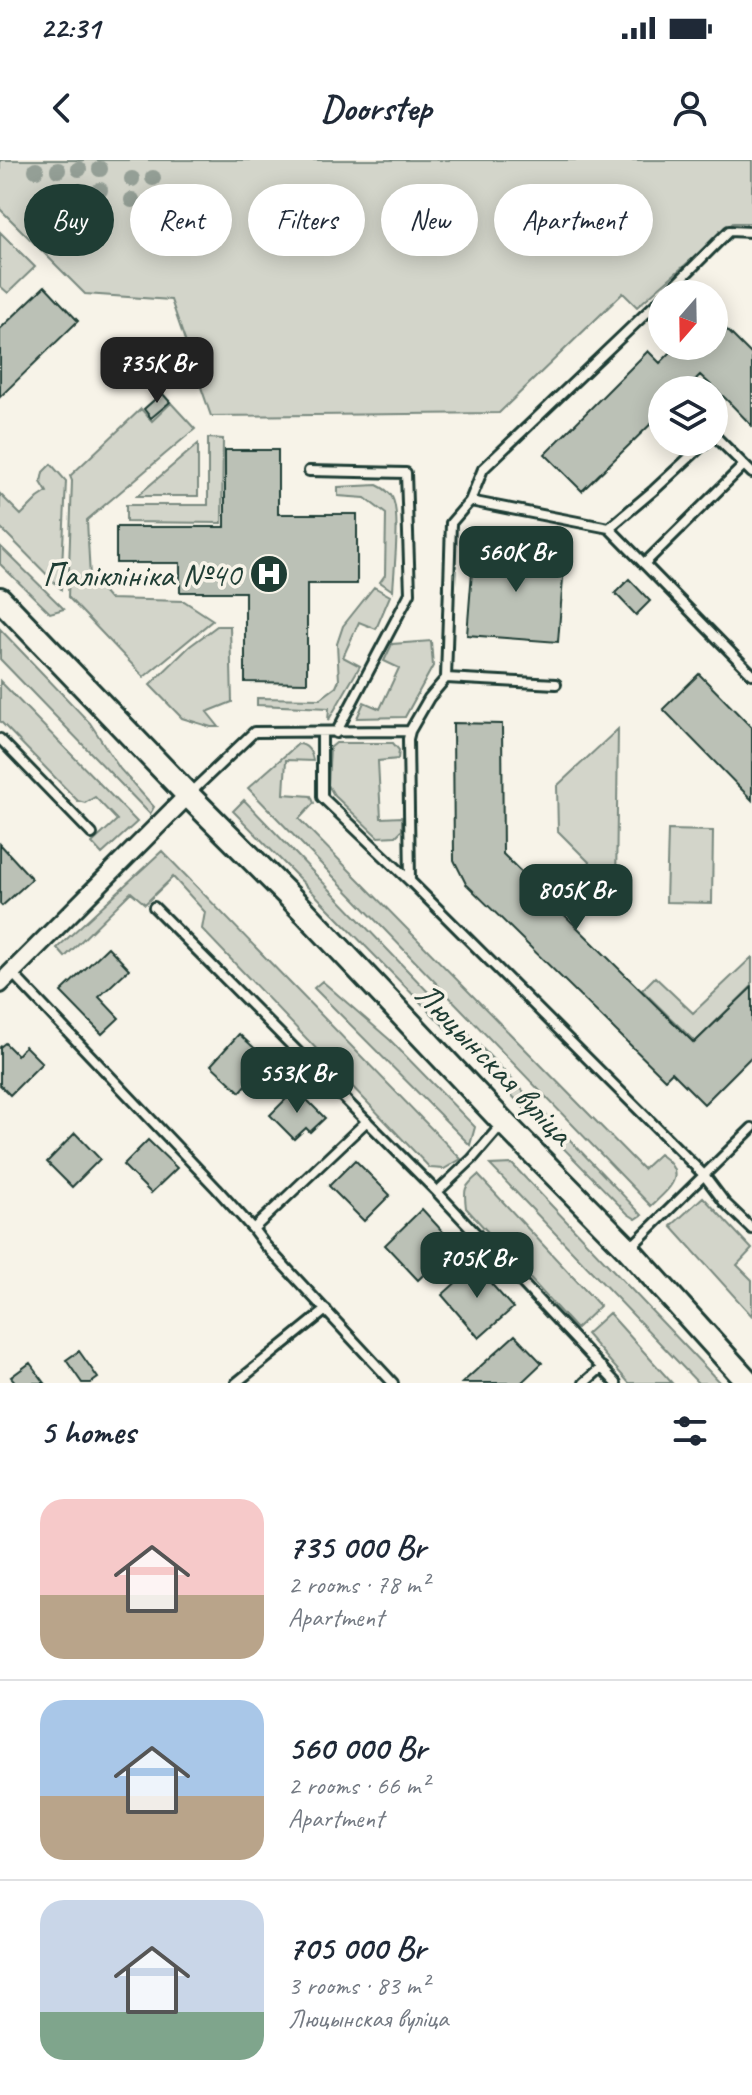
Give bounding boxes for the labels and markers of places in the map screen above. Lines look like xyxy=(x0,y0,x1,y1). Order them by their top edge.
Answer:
pin: 735K Br xyxy=(83,337,231,405)
pin: 560K Br xyxy=(442,526,590,594)
place label: Паліклініка №40 xyxy=(43,553,244,596)
hospital icon: Паліклініка №40 xyxy=(248,553,290,595)
pin: 805K Br xyxy=(502,864,650,932)
pin: 553K Br xyxy=(223,1047,371,1115)
pin: 705K Br xyxy=(403,1232,551,1300)

